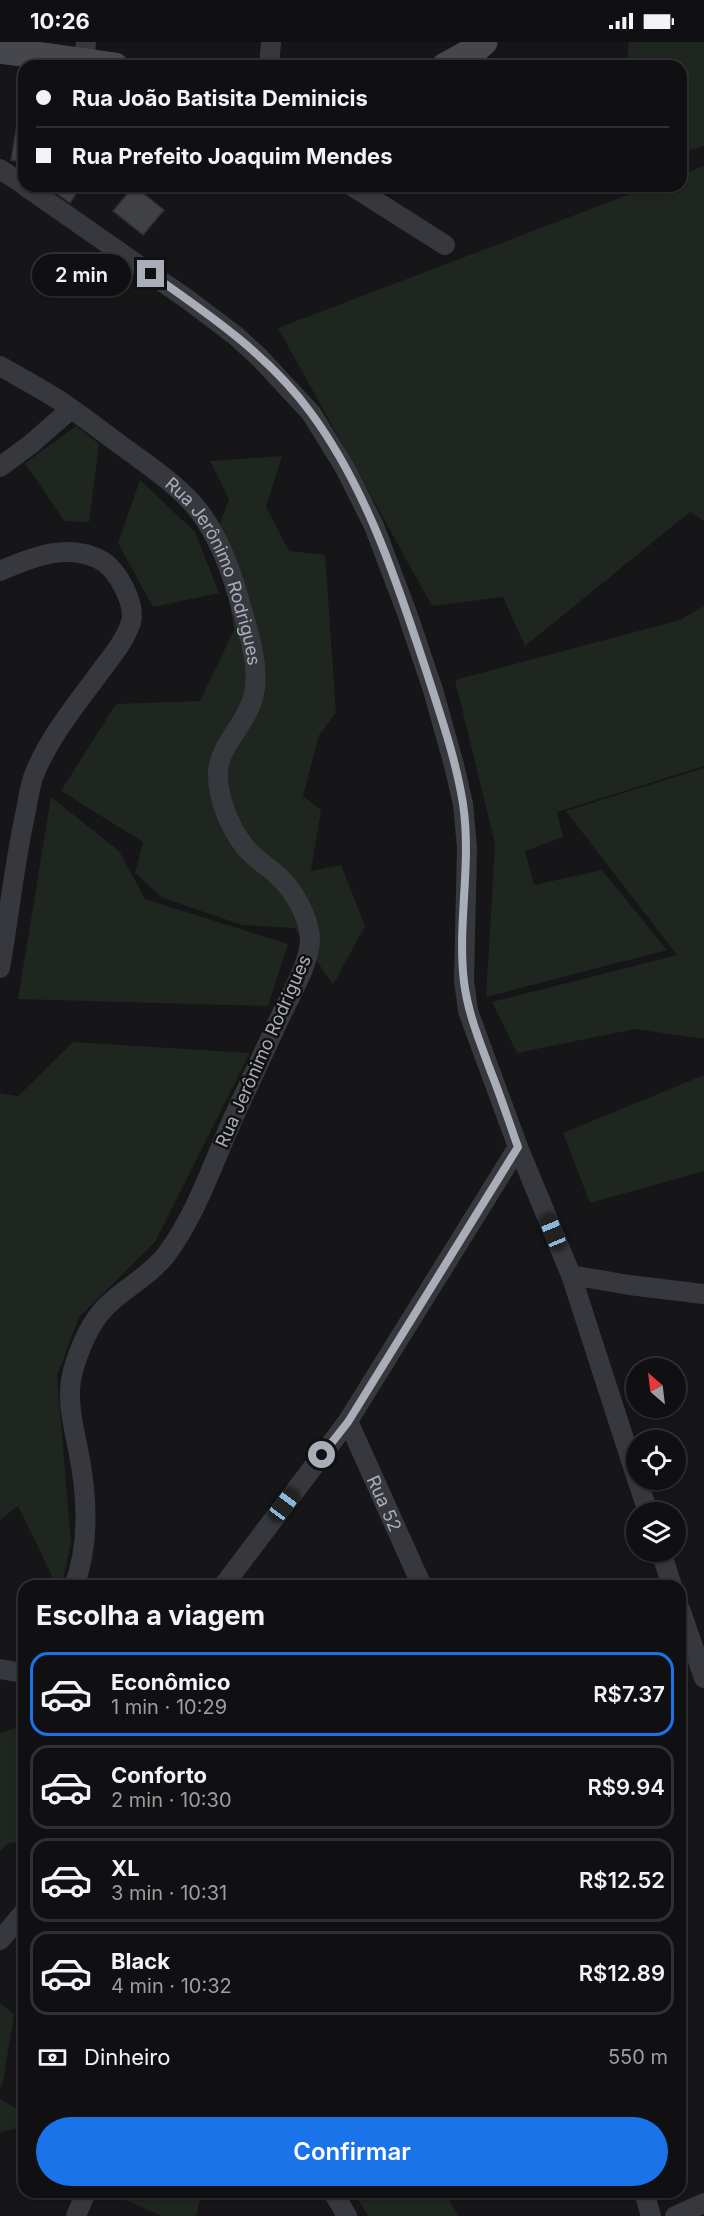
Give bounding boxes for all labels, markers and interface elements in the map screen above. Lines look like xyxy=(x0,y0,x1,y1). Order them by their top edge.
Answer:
text: 10:26 xyxy=(30,8,90,34)
text: Rua João Batisita Deminicis xyxy=(72,85,368,111)
text: Rua Prefeito Joaquim Mendes xyxy=(72,143,393,169)
callout: 2 min xyxy=(31,253,130,295)
route end xyxy=(137,260,164,287)
text: 2 min xyxy=(55,263,108,287)
street label: Rua Jerônimo Rodrigues xyxy=(161,472,265,666)
street label: Rua Jerônimo Rodrigues xyxy=(211,952,315,1150)
car xyxy=(538,1212,568,1252)
north arrow xyxy=(626,1358,686,1418)
map controls xyxy=(626,1358,686,1562)
button: locate xyxy=(626,1430,686,1490)
route start xyxy=(308,1441,335,1468)
street label: Rua 52 xyxy=(363,1472,407,1534)
car xyxy=(266,1485,302,1525)
button: layers xyxy=(626,1502,686,1562)
text: Escolha a viagem xyxy=(36,1599,265,1632)
icon: car xyxy=(39,1667,93,1721)
text: Econômico xyxy=(111,1669,230,1695)
text: R$7.37 xyxy=(593,1681,665,1707)
text: 1 min · 10:29 xyxy=(111,1695,227,1719)
icon: car xyxy=(39,1760,93,1814)
text: Conforto xyxy=(111,1762,207,1788)
text: R$9.94 xyxy=(587,1774,665,1800)
text: 2 min · 10:30 xyxy=(111,1788,232,1812)
icon: car xyxy=(39,1853,93,1907)
text: XL xyxy=(111,1855,140,1881)
text: R$12.52 xyxy=(579,1867,665,1893)
text: 3 min · 10:31 xyxy=(111,1881,227,1905)
icon: car xyxy=(39,1946,93,2000)
text: Black xyxy=(111,1948,170,1974)
text: R$12.89 xyxy=(579,1960,665,1986)
text: 4 min · 10:32 xyxy=(111,1974,232,1998)
icon: cash xyxy=(36,2041,69,2074)
text: Dinheiro xyxy=(84,2044,170,2070)
text: 550 m xyxy=(608,2045,668,2069)
button: Confirmar xyxy=(36,2117,668,2186)

